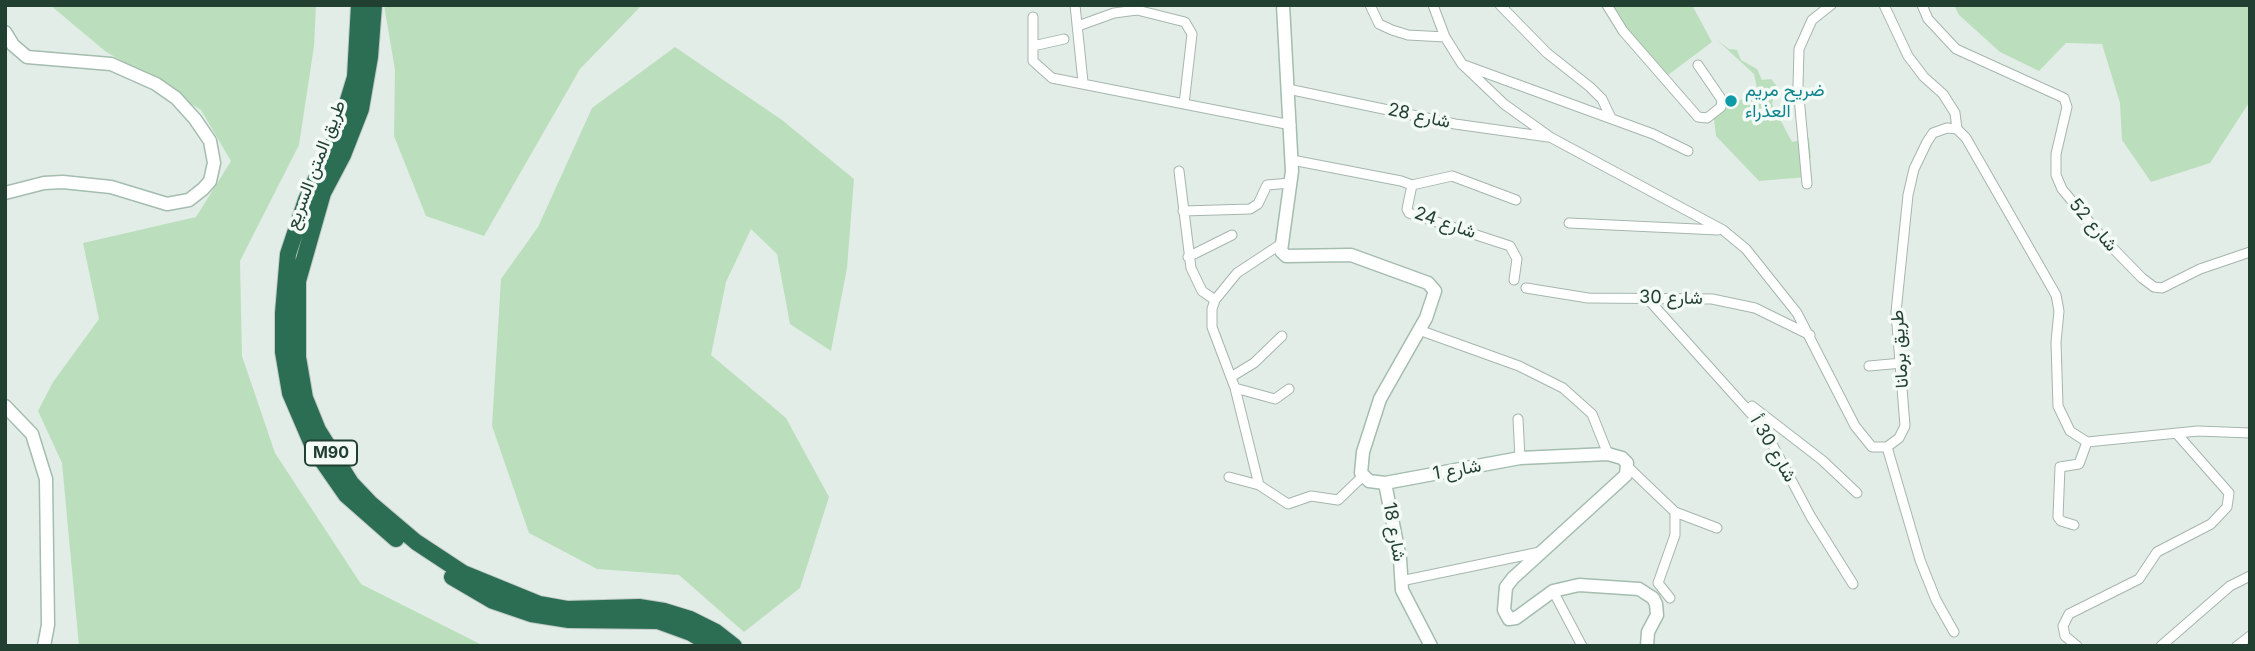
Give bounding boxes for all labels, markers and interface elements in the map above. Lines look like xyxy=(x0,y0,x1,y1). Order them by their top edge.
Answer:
place label: ضريح مريم العذراء xyxy=(1745,80,1825,122)
marker: ضريح مريم العذراء xyxy=(1723,93,1739,109)
street label: طريق المتن السريع xyxy=(281,98,351,232)
street label: شارع 28 xyxy=(1386,99,1452,133)
street label: شارع 52 xyxy=(2064,194,2122,256)
street label: شارع 24 xyxy=(1411,202,1479,244)
street label: شارع 30 xyxy=(1639,287,1703,309)
street label: طريق برمانا xyxy=(1886,309,1914,389)
street label: شارع 30 أ xyxy=(1745,412,1801,486)
road number: M90 xyxy=(305,440,357,466)
street label: شارع 1 xyxy=(1431,455,1483,485)
street label: شارع 18 xyxy=(1378,501,1410,563)

